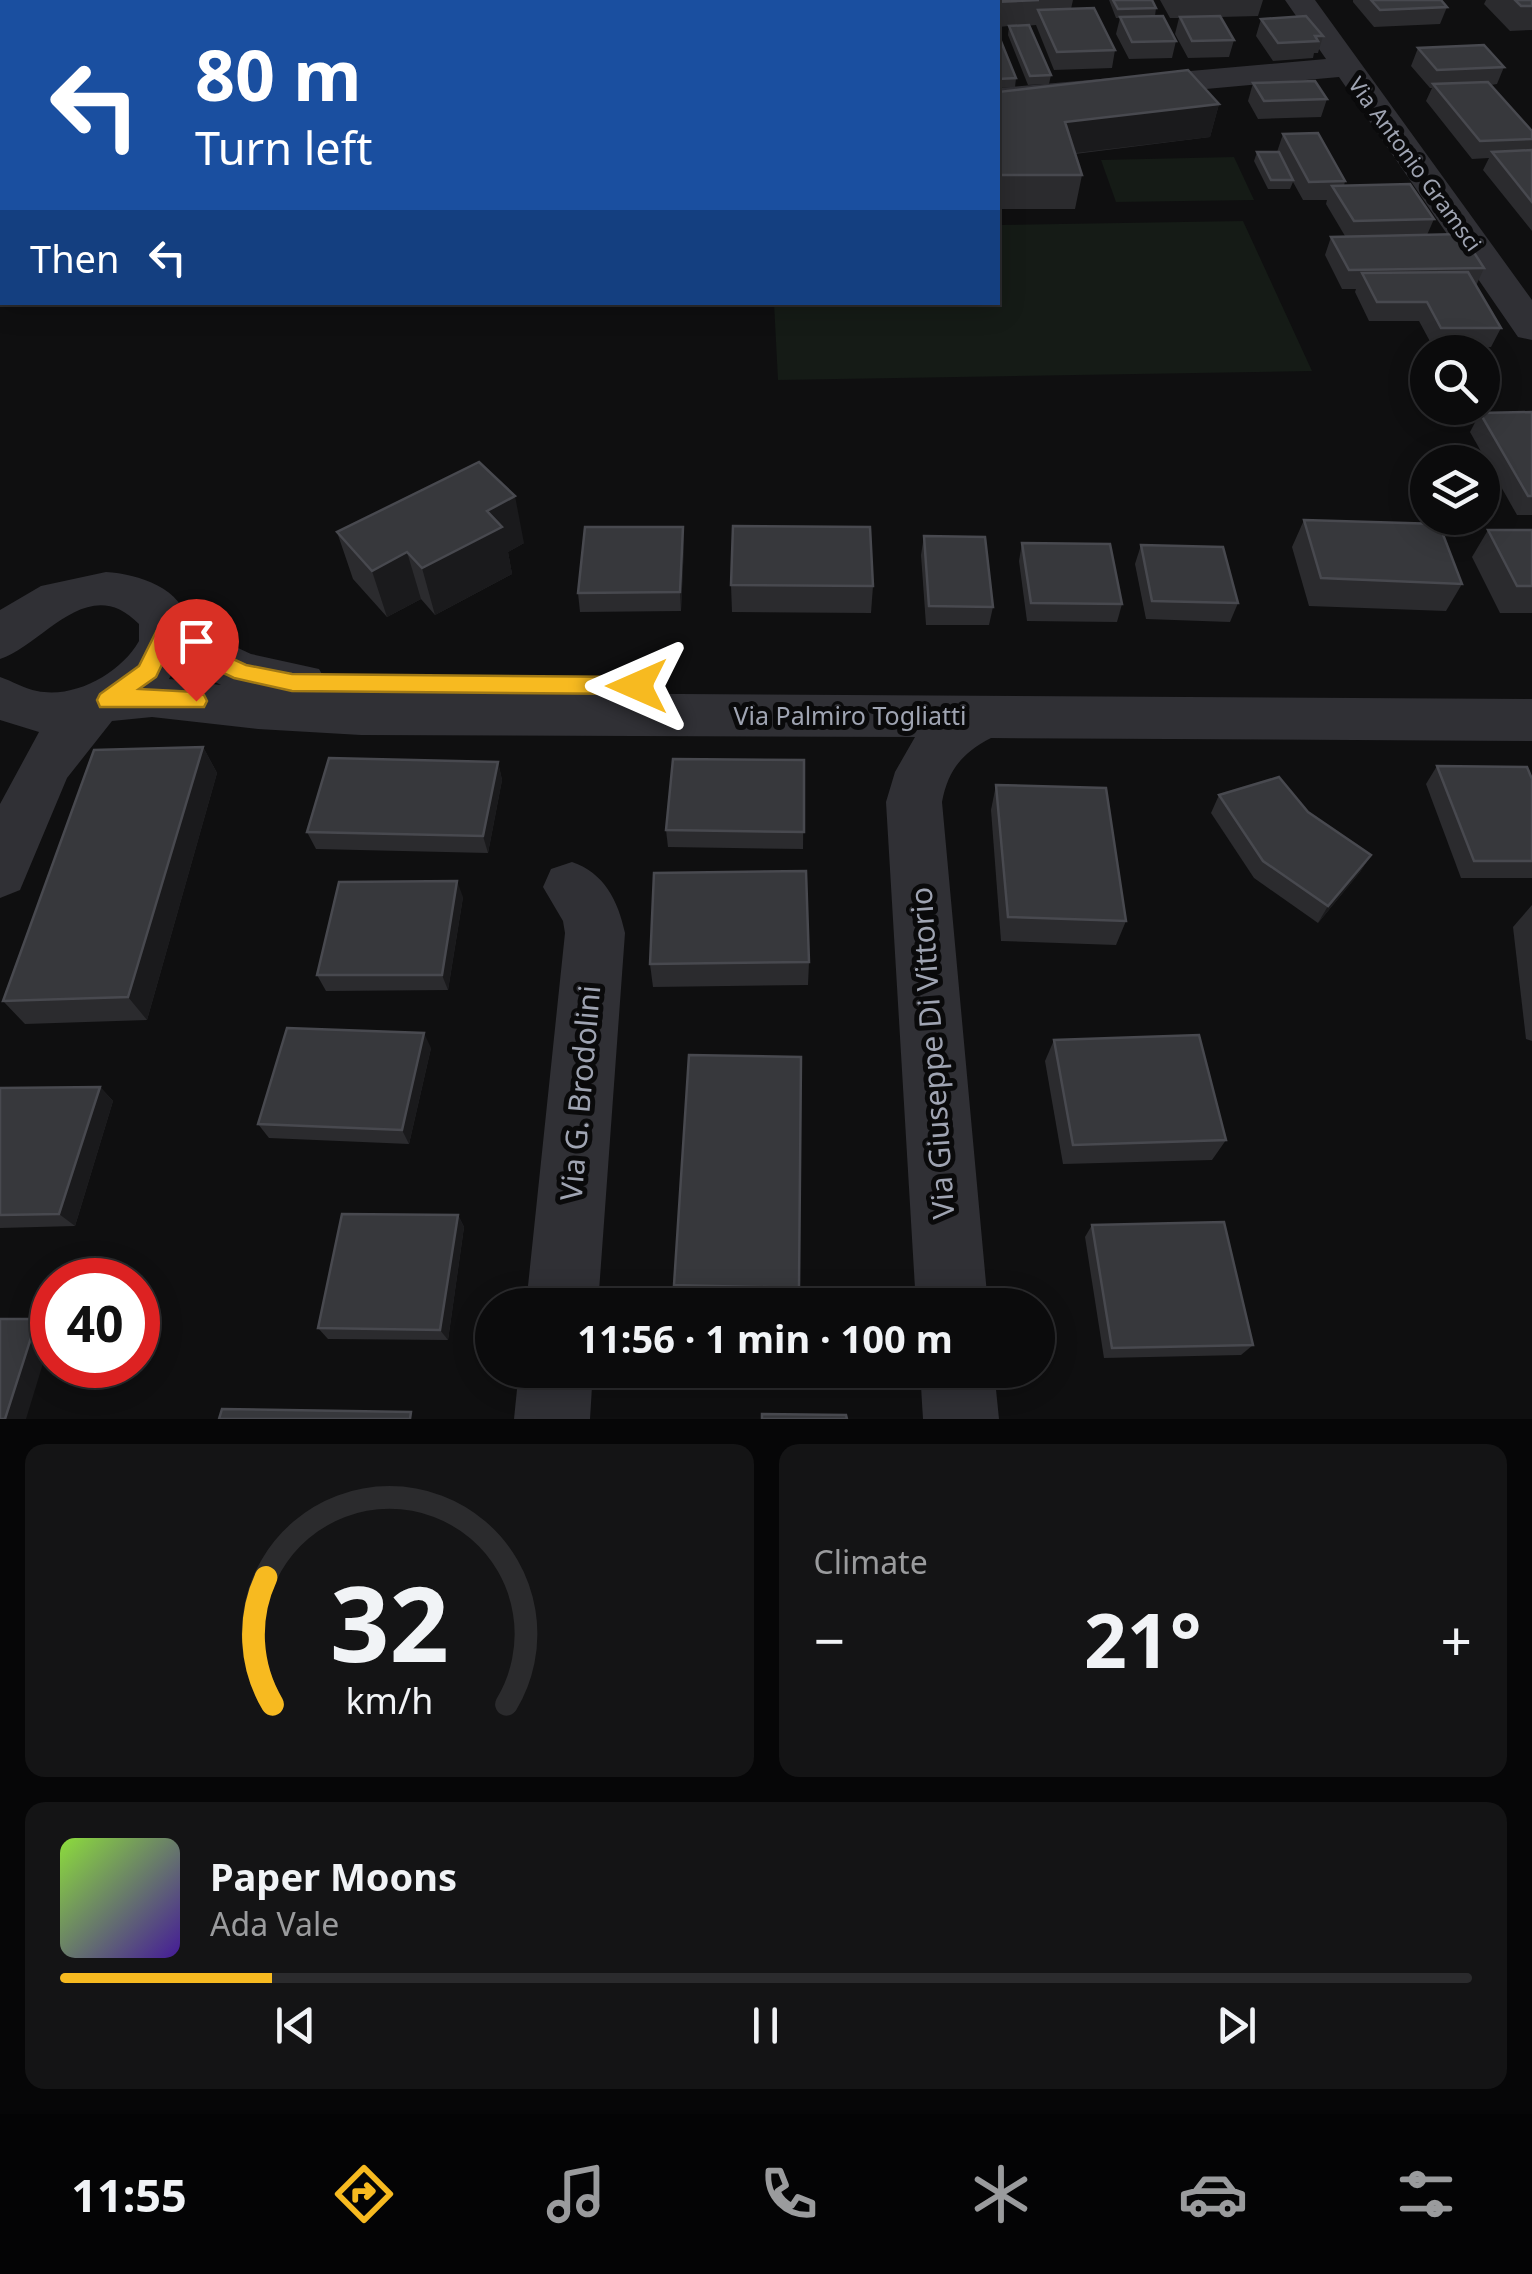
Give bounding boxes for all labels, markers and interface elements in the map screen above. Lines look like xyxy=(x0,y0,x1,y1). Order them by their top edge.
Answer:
text: 80 m xyxy=(195,26,362,122)
icon: left xyxy=(30,40,160,170)
street label: Via Antonio Gramsci xyxy=(1342,70,1489,257)
text: Turn left xyxy=(195,117,372,178)
icon: left xyxy=(140,230,195,285)
text: Then xyxy=(30,232,120,284)
map controls xyxy=(1410,335,1500,535)
button: search xyxy=(1410,335,1500,425)
button: layers xyxy=(1410,445,1500,535)
pin xyxy=(154,599,239,702)
icon: arrive xyxy=(169,614,224,669)
position arrow xyxy=(585,634,689,738)
street label: Via Palmiro Togliatti xyxy=(734,698,966,732)
street label: Via Giuseppe Di Vittorio xyxy=(899,886,964,1220)
street label: Via G. Brodolini xyxy=(550,984,609,1202)
speed limit sign: 40 xyxy=(30,1258,160,1388)
text: 11:56 · 1 min · 100 m xyxy=(577,1312,953,1364)
text: Climate xyxy=(814,1540,928,1583)
text: 32 xyxy=(330,1551,449,1692)
text: 21° xyxy=(1084,1588,1202,1690)
text: − xyxy=(814,1602,845,1677)
text: + xyxy=(1441,1602,1472,1677)
text: km/h xyxy=(345,1676,433,1724)
text: Paper Moons xyxy=(210,1850,457,1902)
text: Ada Vale xyxy=(210,1902,339,1945)
icon: previous xyxy=(268,1998,323,2053)
icon: pause xyxy=(738,1998,793,2053)
icon: next xyxy=(1209,1998,1264,2053)
icon: directions xyxy=(329,2159,399,2229)
icon: music xyxy=(541,2159,611,2229)
icon: phone xyxy=(754,2159,824,2229)
icon: climate xyxy=(966,2159,1036,2229)
icon: car xyxy=(1178,2159,1248,2229)
icon: filters xyxy=(1391,2159,1461,2229)
text: 11:55 xyxy=(71,2164,187,2225)

